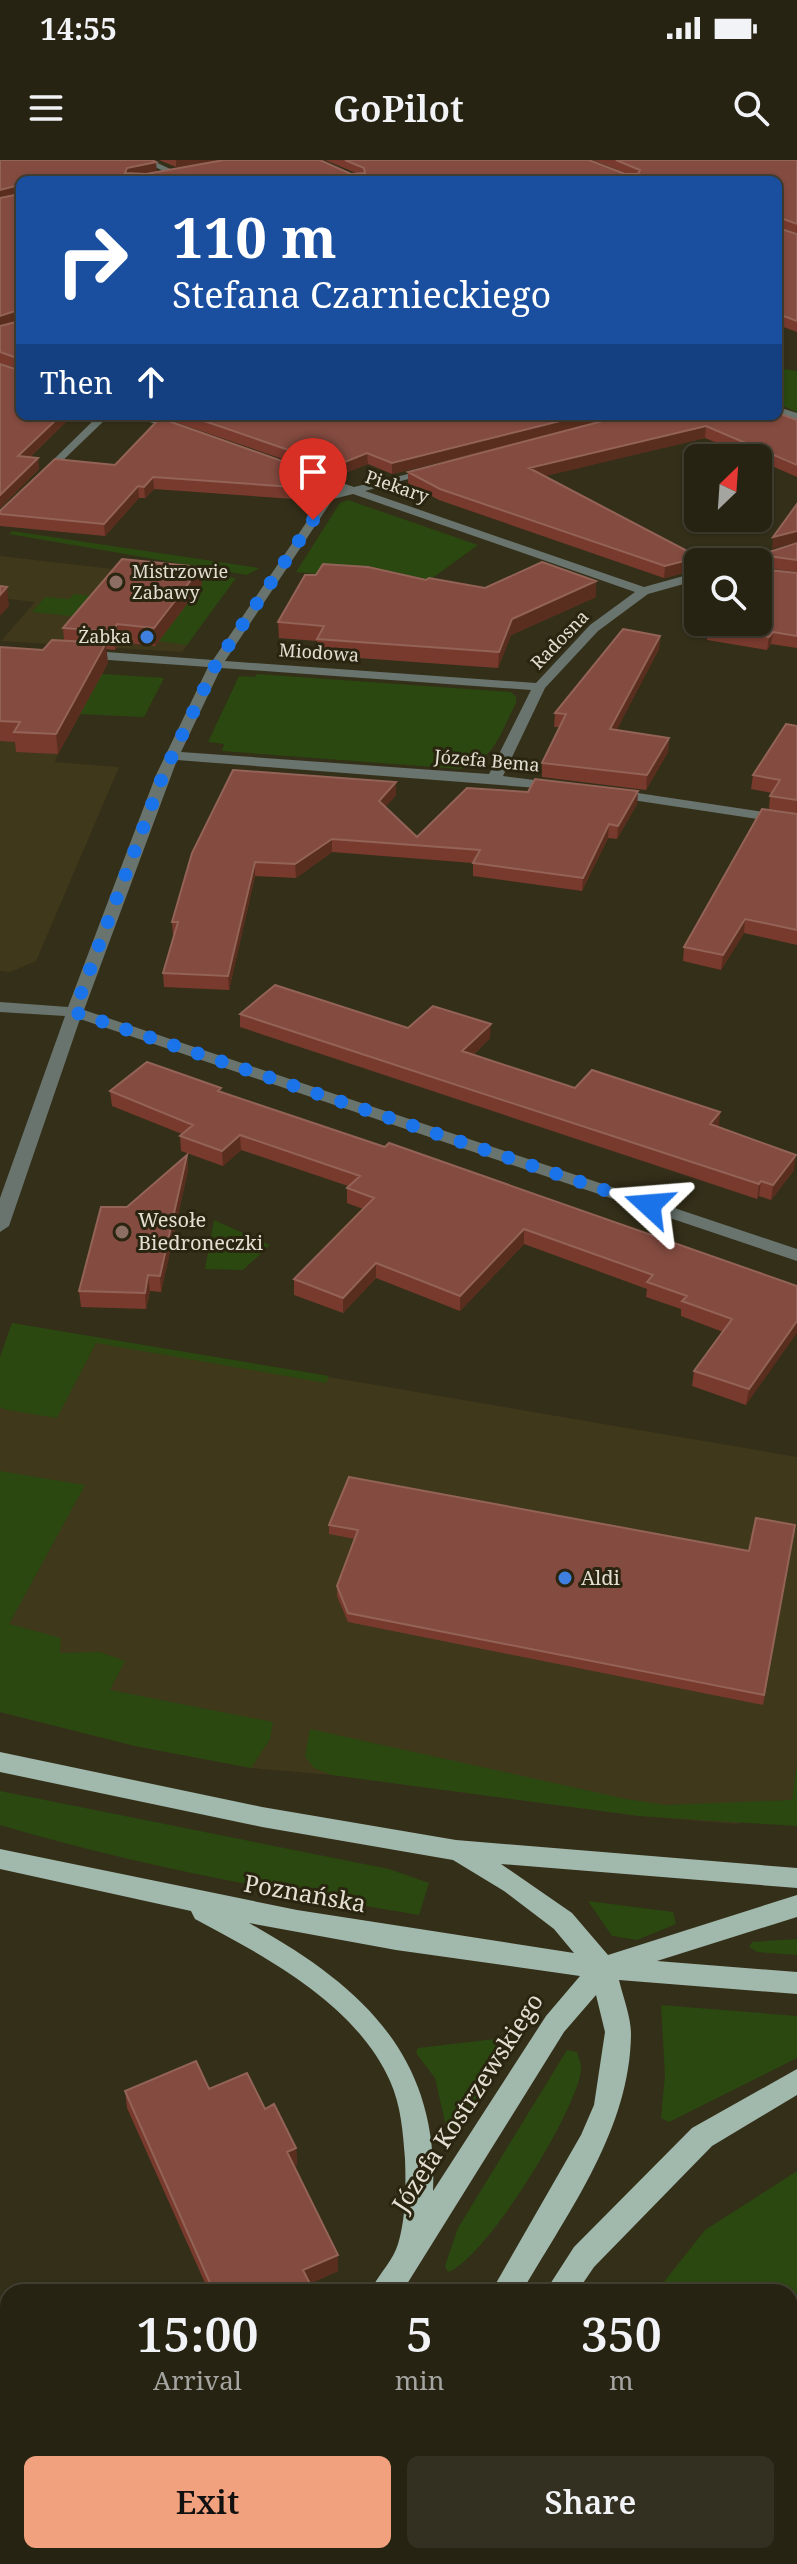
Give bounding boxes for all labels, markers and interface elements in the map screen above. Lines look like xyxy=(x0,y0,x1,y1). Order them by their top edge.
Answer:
text: 14:55 xyxy=(40,8,117,49)
text: GoPilot xyxy=(333,84,464,133)
icon: menu xyxy=(24,86,68,130)
icon: search xyxy=(729,86,773,130)
text: 110 m xyxy=(172,198,337,274)
icon: right xyxy=(40,208,144,312)
text: Stefana Czarnieckiego xyxy=(172,270,551,319)
icon: ahead xyxy=(129,360,173,404)
text: Then xyxy=(40,362,113,403)
pin xyxy=(279,438,347,520)
north arrow xyxy=(684,444,772,532)
map controls xyxy=(684,444,772,636)
icon: arrive xyxy=(291,450,335,494)
street label: Piekary xyxy=(362,464,433,508)
button: search xyxy=(684,548,772,636)
place label: Mistrzowie Zabawy xyxy=(132,559,228,604)
marker: Mistrzowie Zabawy xyxy=(107,573,125,591)
street label: Radosna xyxy=(525,605,593,674)
place label: Żabka xyxy=(78,624,131,648)
marker: Żabka xyxy=(138,628,156,646)
street label: Miodowa xyxy=(278,637,360,667)
street label: Józefa Bema xyxy=(432,743,541,777)
position arrow xyxy=(607,1163,691,1247)
place label: Wesołe Biedroneczki xyxy=(138,1206,264,1256)
marker: Wesołe Biedroneczki xyxy=(113,1223,131,1241)
place label: Aldi xyxy=(581,1564,621,1591)
marker: Aldi xyxy=(556,1569,574,1587)
street label: Poznańska xyxy=(242,1866,369,1919)
street label: Józefa Kostrzewskiego xyxy=(383,1986,550,2219)
text: 15:00 xyxy=(136,2301,259,2366)
text: 5 xyxy=(406,2301,433,2366)
text: 350 xyxy=(581,2301,662,2366)
text: Arrival xyxy=(153,2362,242,2398)
text: min xyxy=(395,2362,444,2398)
text: m xyxy=(609,2362,634,2398)
button: Exit xyxy=(24,2456,391,2548)
button: Share xyxy=(407,2456,774,2548)

